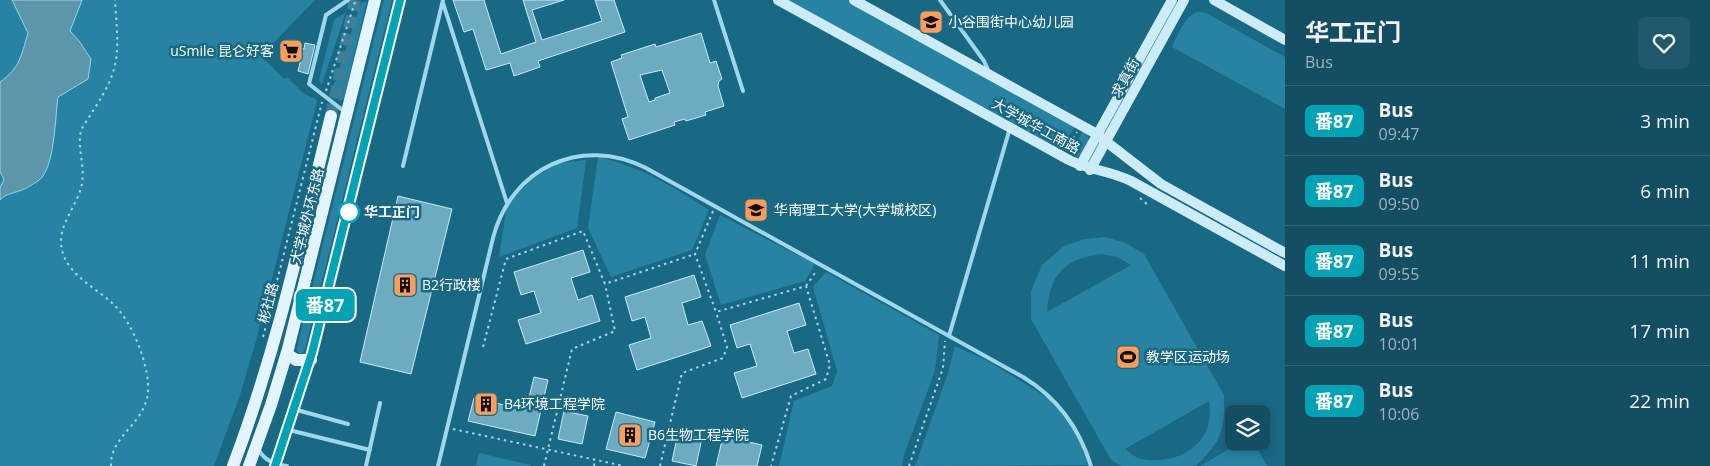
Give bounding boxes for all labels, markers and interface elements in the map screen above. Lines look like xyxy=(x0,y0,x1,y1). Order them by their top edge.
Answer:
school or university icon: 小谷围街中心幼儿园 xyxy=(918,9,944,35)
place label: 小谷围街中心幼儿园 xyxy=(948,12,1074,31)
text: 华工正门 xyxy=(1305,15,1401,48)
button: heart xyxy=(1638,17,1690,69)
supermarket icon: uSmile 昆仑好客 xyxy=(278,38,304,64)
place label: uSmile 昆仑好客 xyxy=(170,41,274,60)
text: Bus xyxy=(1305,51,1333,73)
street label: 求真街 xyxy=(1106,55,1143,101)
street label: 大学城华工南路 xyxy=(989,93,1084,158)
text: Bus xyxy=(1379,97,1413,123)
text: 3 min xyxy=(1640,108,1690,134)
text: 番87 xyxy=(1315,109,1354,133)
text: 09:47 xyxy=(1379,123,1419,145)
street label: 大学城外环东路 xyxy=(285,166,328,266)
text: Bus xyxy=(1379,167,1413,193)
text: 6 min xyxy=(1640,178,1690,204)
text: 番87 xyxy=(1315,179,1354,203)
text: 09:50 xyxy=(1379,193,1419,215)
school or university icon: 华南理工大学(大学城校区) xyxy=(743,197,769,223)
place label: 华南理工大学(大学城校区) xyxy=(774,200,936,219)
marker: 华工正门 xyxy=(338,201,360,223)
place label: 华工正门 xyxy=(364,202,420,221)
text: Bus xyxy=(1379,237,1413,263)
text: 11 min xyxy=(1629,248,1690,274)
text: 番87 xyxy=(1315,249,1354,273)
text: 09:55 xyxy=(1379,263,1419,285)
building icon: B2行政楼 xyxy=(392,272,418,298)
place label: B2行政楼 xyxy=(422,275,481,294)
street label: 彬社路 xyxy=(253,280,282,326)
line badge: 番87 xyxy=(296,289,354,321)
text: 番87 xyxy=(306,293,344,317)
text: Bus xyxy=(1379,307,1413,333)
text: 17 min xyxy=(1629,318,1690,344)
text: 番87 xyxy=(1315,319,1354,343)
text: 10:01 xyxy=(1379,333,1419,355)
sports icon: 教学区运动场 xyxy=(1115,344,1141,370)
place label: 教学区运动场 xyxy=(1146,347,1230,366)
text: Bus xyxy=(1379,377,1413,403)
text: 22 min xyxy=(1629,388,1690,414)
text: 番87 xyxy=(1315,389,1354,413)
building icon: B4环境工程学院 xyxy=(473,391,499,417)
place label: B4环境工程学院 xyxy=(504,394,605,413)
text: 10:06 xyxy=(1379,403,1419,425)
map controls xyxy=(1225,405,1270,450)
button: layers xyxy=(1225,405,1270,450)
building icon: B6生物工程学院 xyxy=(617,422,643,448)
place label: B6生物工程学院 xyxy=(648,425,749,444)

